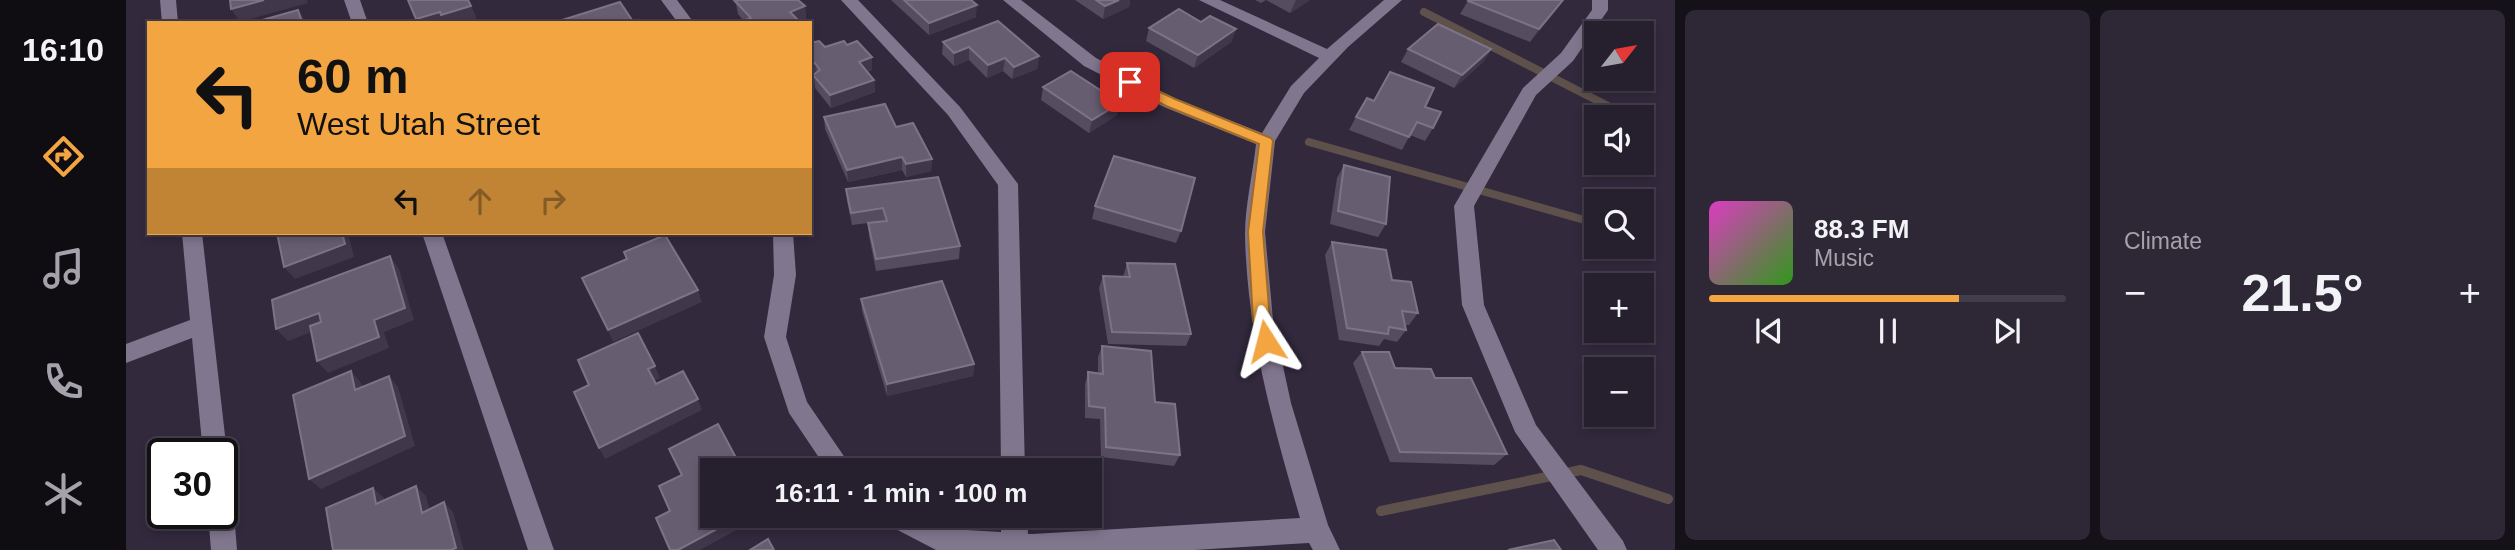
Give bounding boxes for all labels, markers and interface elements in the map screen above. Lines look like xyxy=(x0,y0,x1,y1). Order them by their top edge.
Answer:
north arrow xyxy=(1584,21,1654,91)
map controls xyxy=(1584,21,1654,427)
text: 16:10 xyxy=(22,32,104,68)
icon: left xyxy=(182,49,273,140)
text: 60 m xyxy=(297,49,409,103)
pin xyxy=(1100,52,1160,112)
icon: arrive xyxy=(1111,63,1149,101)
button: sound xyxy=(1584,105,1654,175)
text: West Utah Street xyxy=(297,106,540,142)
icon: directions xyxy=(39,132,88,181)
icon: left xyxy=(388,182,426,220)
icon: ahead xyxy=(461,182,499,220)
icon: right xyxy=(534,182,572,220)
button: search xyxy=(1584,189,1654,259)
text: 88.3 FM xyxy=(1814,214,1909,244)
text: Climate xyxy=(2124,228,2202,254)
icon: music xyxy=(39,244,88,293)
text: Music xyxy=(1814,245,1874,271)
text: 21.5° xyxy=(2241,264,2364,322)
text: − xyxy=(2124,272,2146,314)
text: + xyxy=(2459,272,2481,314)
button: + xyxy=(1584,273,1654,343)
position arrow xyxy=(1229,304,1303,378)
icon: previous xyxy=(1750,312,1788,350)
icon: pause xyxy=(1869,312,1907,350)
icon: next xyxy=(1988,312,2026,350)
icon: phone xyxy=(39,357,88,406)
button: − xyxy=(1584,357,1654,427)
speed limit sign: 30 xyxy=(147,438,238,529)
icon: climate xyxy=(39,469,88,518)
text: 16:11 · 1 min · 100 m xyxy=(775,478,1027,508)

